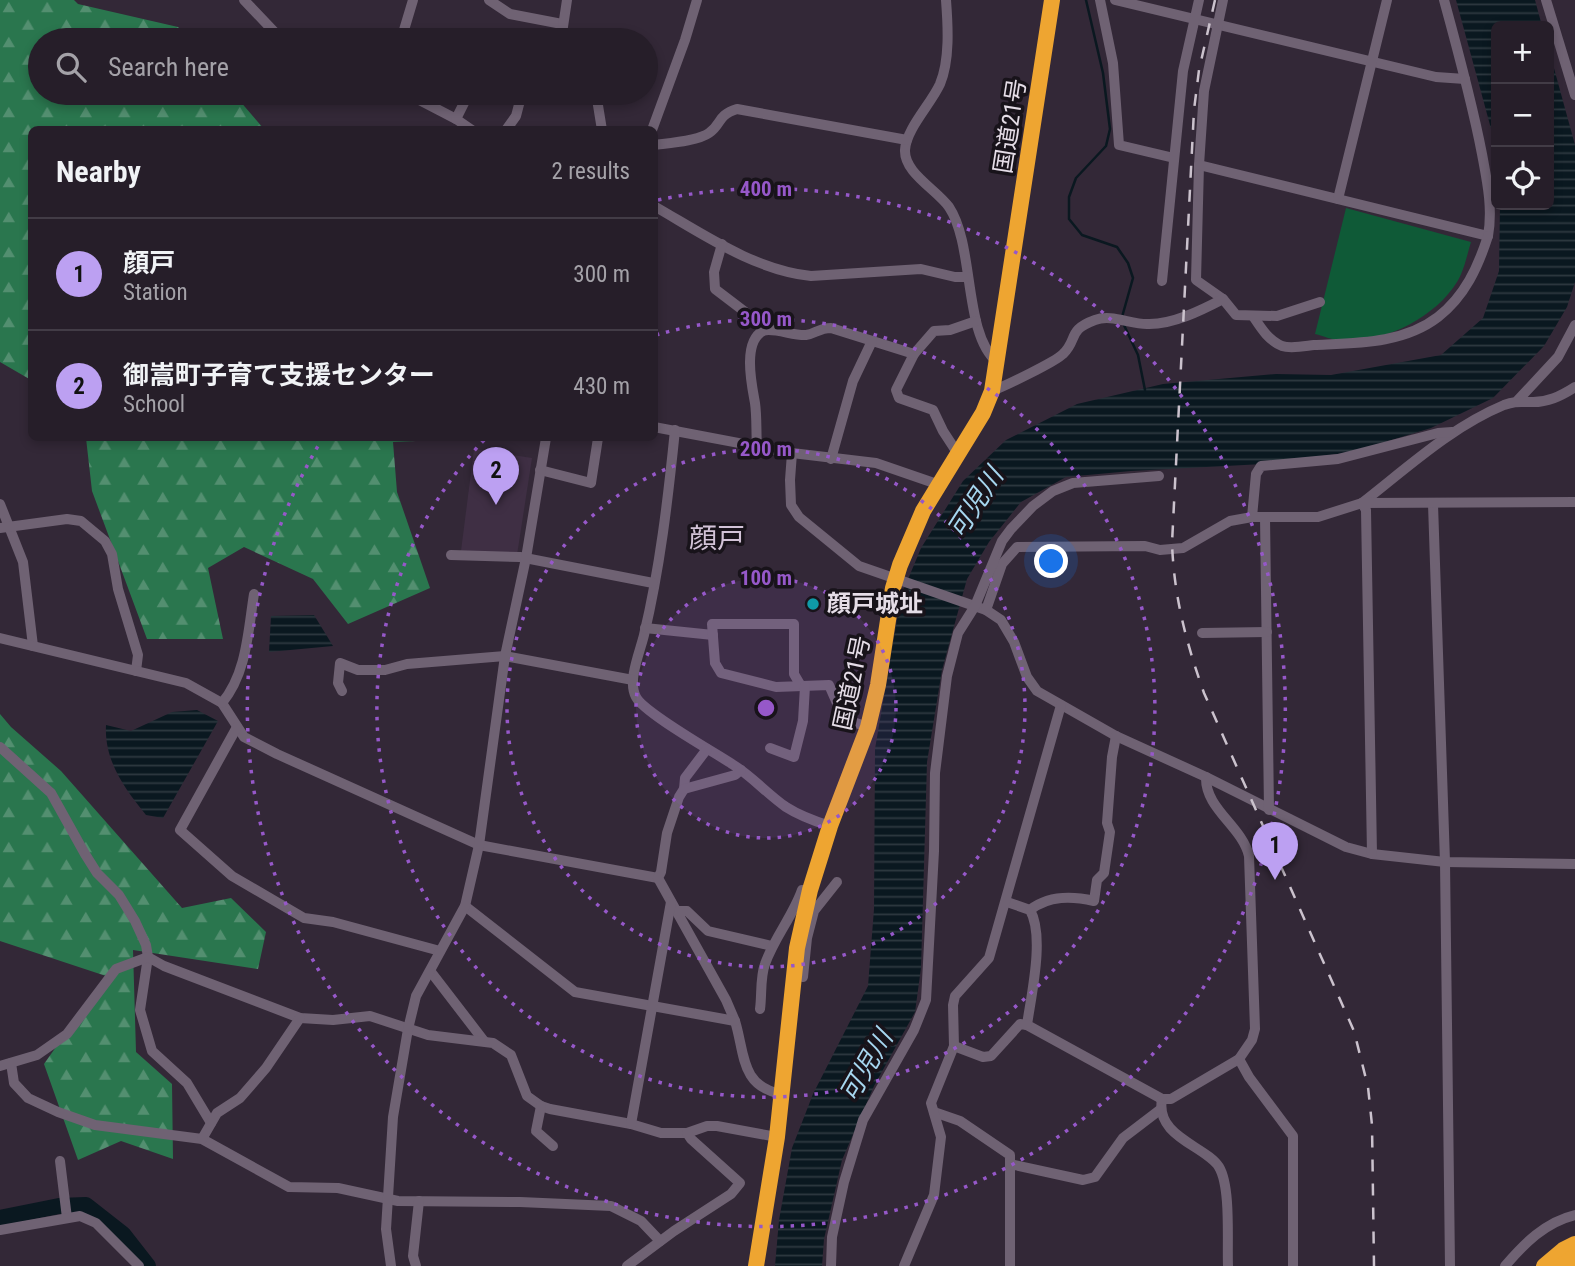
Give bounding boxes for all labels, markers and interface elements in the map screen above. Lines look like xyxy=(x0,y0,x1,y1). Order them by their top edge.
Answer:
map controls xyxy=(1491,21,1554,210)
button: + xyxy=(1491,21,1554,84)
search box xyxy=(28,28,658,105)
icon: search xyxy=(52,48,90,86)
text: Search here xyxy=(108,52,229,82)
street label: 国道21号 xyxy=(989,77,1031,175)
button: − xyxy=(1491,84,1554,147)
button: locate xyxy=(1491,147,1554,210)
text: Nearby xyxy=(56,154,141,189)
text: 2 results xyxy=(552,158,630,185)
text: 400 m xyxy=(740,177,792,201)
text: 顔戸 xyxy=(123,248,175,278)
text: 1 xyxy=(73,261,85,288)
text: 300 m xyxy=(573,261,630,288)
text: Station xyxy=(123,279,188,306)
text: 300 m xyxy=(740,307,792,331)
text: 御嵩町子育て支援センター xyxy=(123,360,435,390)
text: 2 xyxy=(73,373,85,400)
text: 430 m xyxy=(573,373,630,400)
text: School xyxy=(123,391,185,418)
text: 200 m xyxy=(740,437,792,461)
pin: 2 xyxy=(473,447,519,505)
water label: 可児川 xyxy=(941,460,1010,544)
district label: 顔戸 xyxy=(689,522,745,555)
your location xyxy=(1034,544,1068,578)
text: 100 m xyxy=(740,566,792,590)
place label: 顔戸城址 xyxy=(827,590,923,618)
marker: 顔戸城址 xyxy=(805,596,821,612)
street label: 国道21号 xyxy=(828,633,876,733)
centre of rings xyxy=(754,696,778,720)
pin: 1 xyxy=(1252,822,1298,880)
water label: 可児川 xyxy=(834,1022,900,1107)

